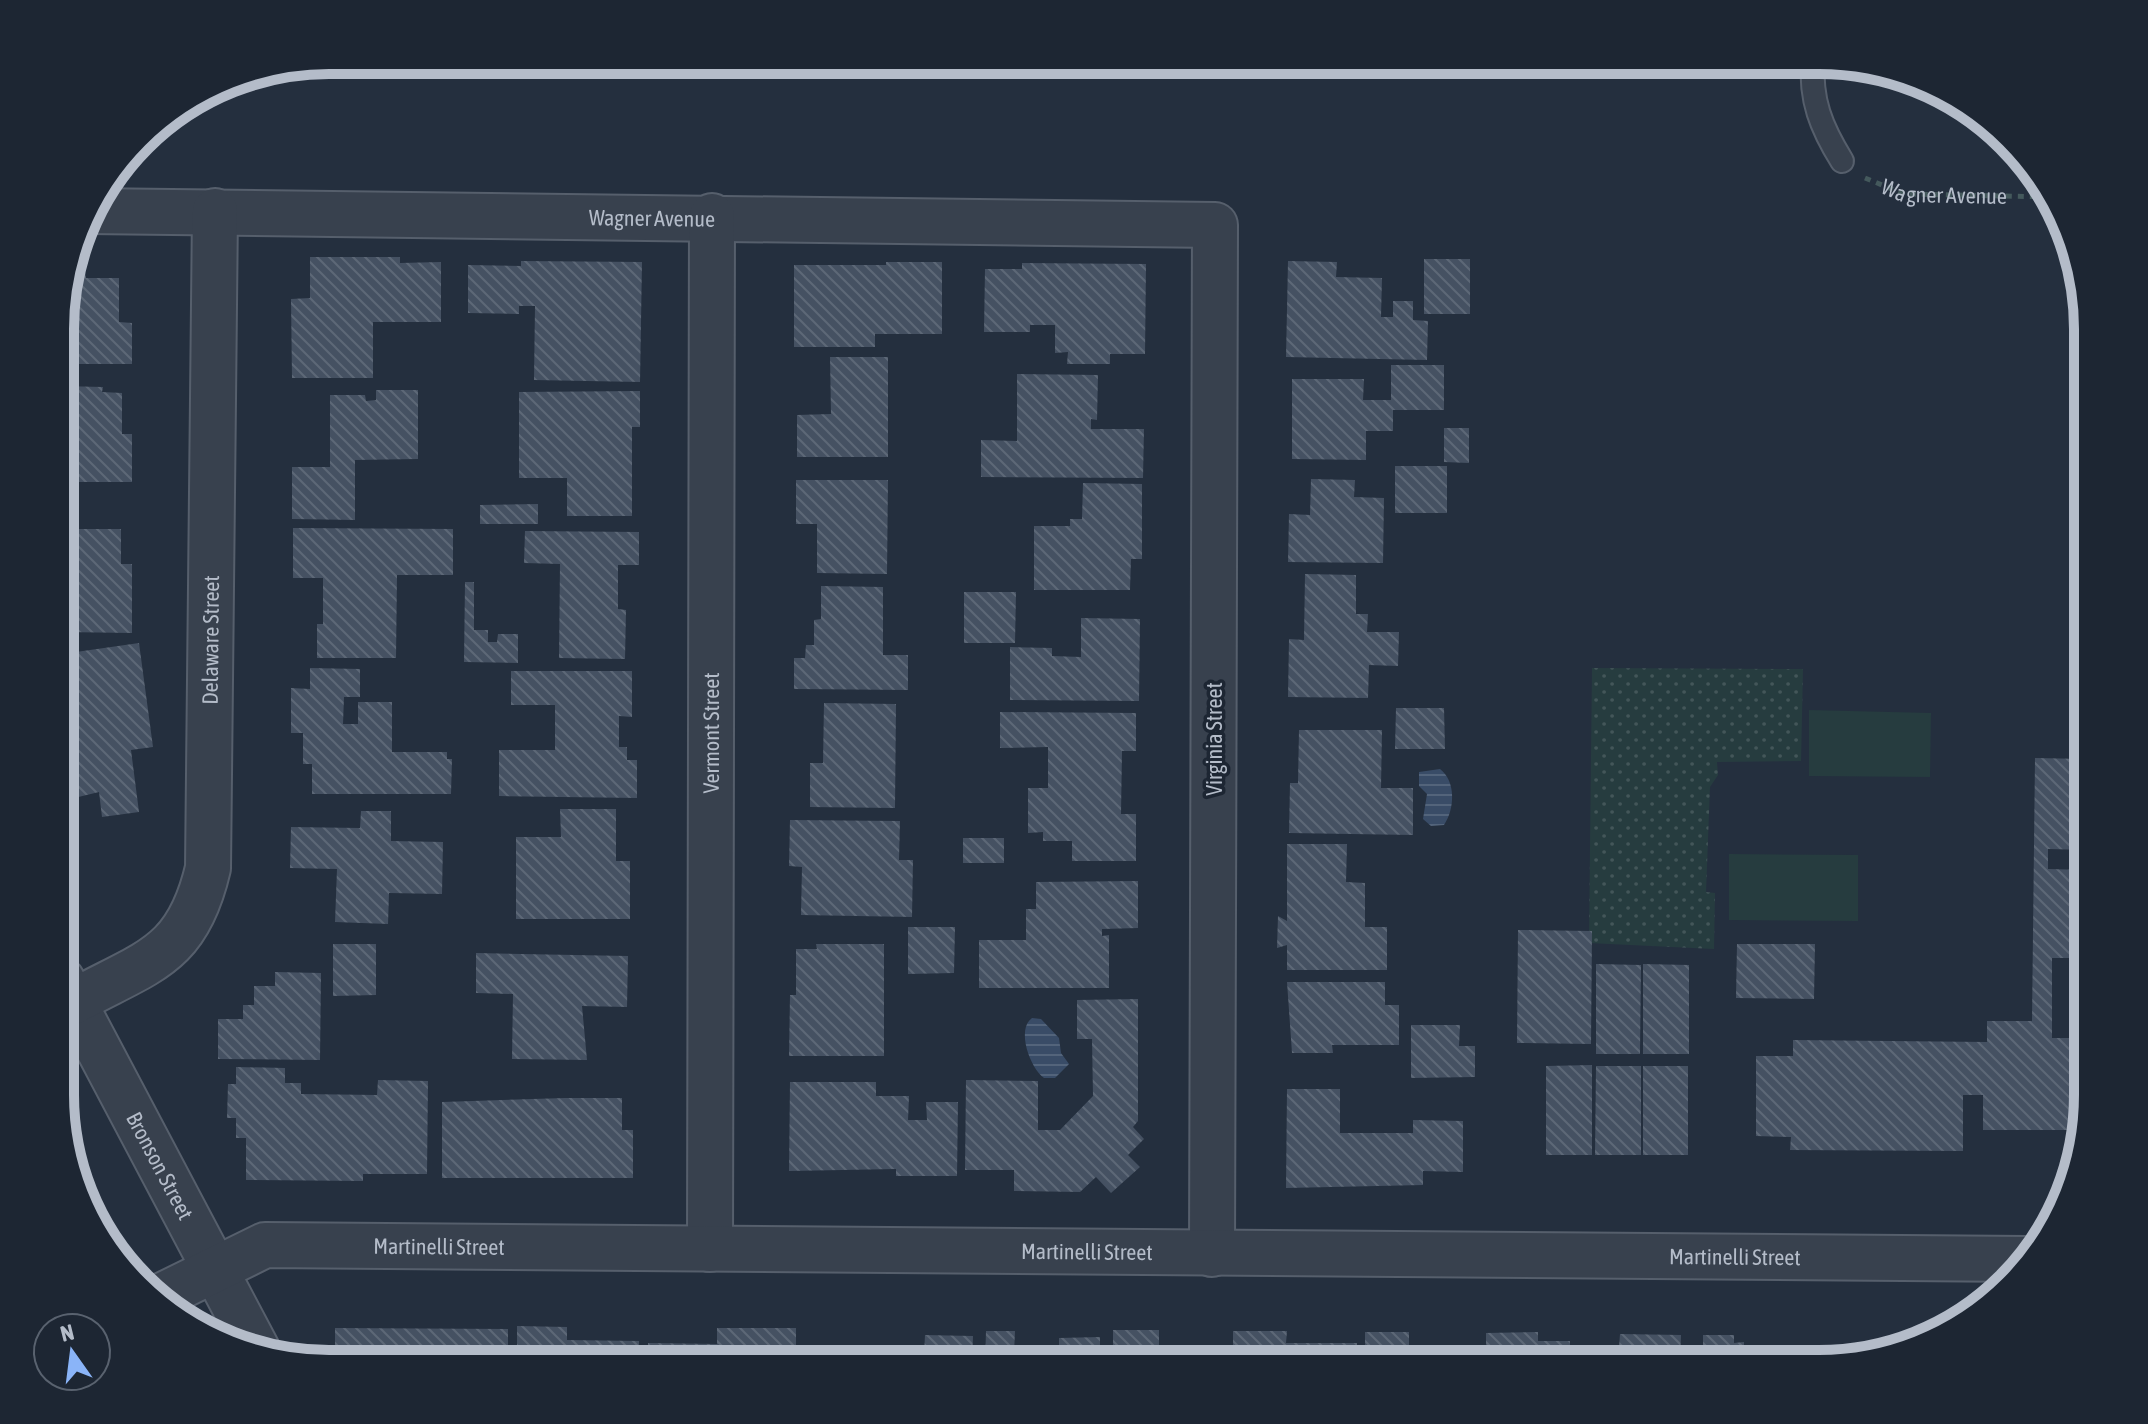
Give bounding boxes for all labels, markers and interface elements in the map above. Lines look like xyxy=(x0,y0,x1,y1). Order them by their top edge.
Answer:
street label: Wagner Avenue xyxy=(1878,173,2007,209)
street label: Wagner Avenue xyxy=(589,204,715,232)
street label: Delaware Street xyxy=(197,575,224,705)
street label: Vermont Street xyxy=(698,672,724,794)
street label: Virginia Street xyxy=(1201,682,1227,796)
street label: Bronson Street xyxy=(121,1107,199,1224)
street label: Martinelli Street xyxy=(373,1233,505,1260)
street label: Martinelli Street xyxy=(1021,1238,1153,1265)
street label: Martinelli Street xyxy=(1669,1243,1801,1270)
north arrow xyxy=(32,1312,112,1392)
text: N xyxy=(58,1318,77,1347)

